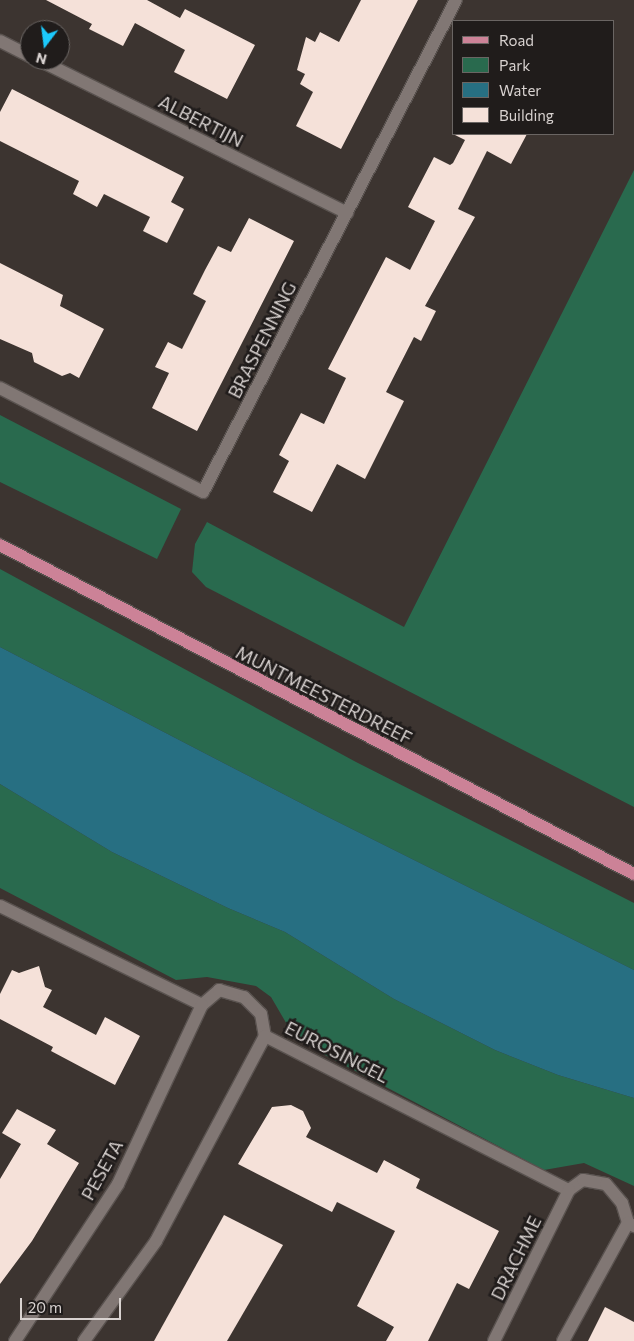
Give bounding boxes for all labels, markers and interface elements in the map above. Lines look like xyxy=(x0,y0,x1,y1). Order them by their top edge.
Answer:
north arrow xyxy=(20,20,70,70)
legend xyxy=(452,20,614,135)
text: Road xyxy=(499,31,534,49)
text: N xyxy=(34,49,49,69)
text: Park xyxy=(499,56,530,74)
text: Water xyxy=(499,81,541,99)
street label: ALBERTIJN xyxy=(155,90,247,152)
text: Building xyxy=(499,106,554,124)
street label: BRASPENNING xyxy=(223,278,301,402)
street label: MUNTMEESTERDREEF xyxy=(232,641,416,749)
street label: EUROSINGEL xyxy=(281,1017,393,1087)
street label: PESETA xyxy=(77,1136,127,1204)
street label: DRACHME xyxy=(486,1212,546,1304)
scale bar xyxy=(22,1288,124,1320)
text: 20 m xyxy=(28,1298,62,1316)

